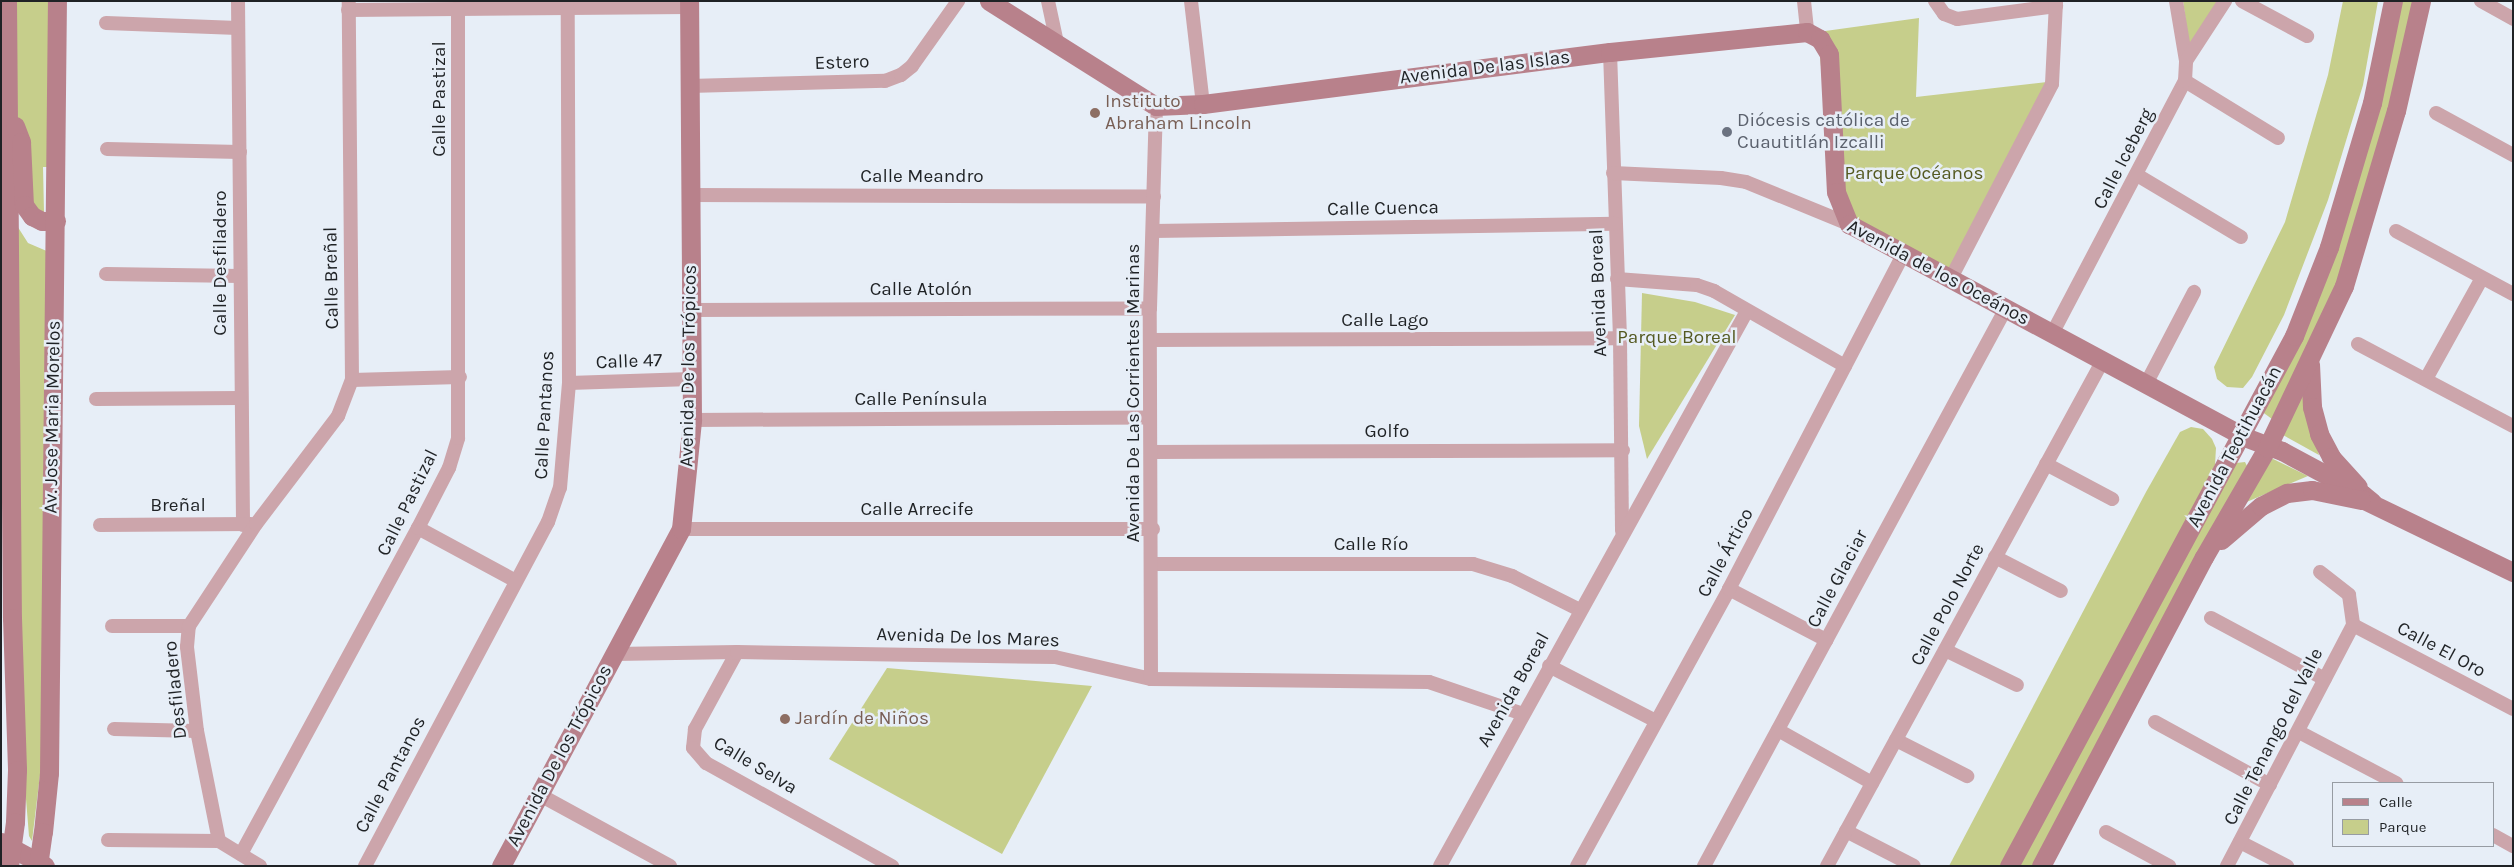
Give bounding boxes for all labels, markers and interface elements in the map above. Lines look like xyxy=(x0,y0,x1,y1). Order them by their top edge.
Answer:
street label: Calle Pastizal xyxy=(429,41,451,157)
street label: Avenida De las Islas xyxy=(1399,46,1571,90)
street label: Estero xyxy=(814,51,870,75)
place label: Instituto Abraham Lincoln xyxy=(1105,91,1252,135)
street label: Calle Iceberg xyxy=(2089,105,2159,213)
marker: Instituto Abraham Lincoln xyxy=(1089,107,1101,119)
place label: Diócesis católica de Cuautitlán Izcalli xyxy=(1737,110,1910,154)
marker: Diócesis católica de Cuautitlán Izcalli xyxy=(1721,126,1733,138)
park label: Parque Océanos xyxy=(1845,163,1983,185)
street label: Calle Meandro xyxy=(860,166,984,188)
street label: Calle Desfiladero xyxy=(210,190,232,336)
street label: Calle Cuenca xyxy=(1327,197,1439,221)
street label: Avenida de los Oceános xyxy=(1843,215,2033,331)
street label: Calle Breñal xyxy=(320,226,344,330)
street label: Avenida Boreal xyxy=(1585,229,1613,357)
street label: Avenida De Las Corrientes Marinas xyxy=(1123,244,1145,542)
street label: Avenida De los Trópicos xyxy=(676,265,702,467)
street label: Calle Atolón xyxy=(870,279,972,301)
street label: Calle Lago xyxy=(1341,310,1429,332)
street label: Av. Jose Maria Morelos xyxy=(40,320,66,514)
park label: Parque Boreal xyxy=(1617,327,1737,349)
street label: Calle 47 xyxy=(595,349,663,375)
street label: Calle Pantanos xyxy=(530,350,560,480)
street label: Avenida Teotihuacán xyxy=(2183,362,2287,532)
street label: Calle Península xyxy=(854,389,988,411)
street label: Golfo xyxy=(1365,421,1409,443)
street label: Calle Pastizal xyxy=(372,446,444,560)
street label: Breñal xyxy=(150,495,206,517)
street label: Calle Arrecife xyxy=(860,499,974,521)
street label: Calle Ártico xyxy=(1693,504,1759,602)
street label: Calle Glaciar xyxy=(1803,526,1873,632)
street label: Calle Río xyxy=(1334,534,1408,556)
street label: Calle Polo Norte xyxy=(1906,540,1990,670)
street label: Calle El Oro xyxy=(2393,617,2489,683)
street label: Avenida De los Mares xyxy=(876,623,1060,653)
street label: Avenida Boreal xyxy=(1473,629,1555,751)
street label: Desfiladero xyxy=(160,640,192,740)
street label: Calle Tenango del Valle xyxy=(2219,645,2329,829)
street label: Avenida De los Trópicos xyxy=(502,661,618,851)
place label: Jardín de Niños xyxy=(795,708,929,730)
street label: Calle Pantanos xyxy=(351,713,431,837)
marker: Jardín de Niños xyxy=(779,713,791,725)
street label: Calle Selva xyxy=(709,732,801,800)
legend xyxy=(2332,782,2494,847)
text: Calle xyxy=(2379,793,2413,811)
text: Parque xyxy=(2379,818,2427,836)

